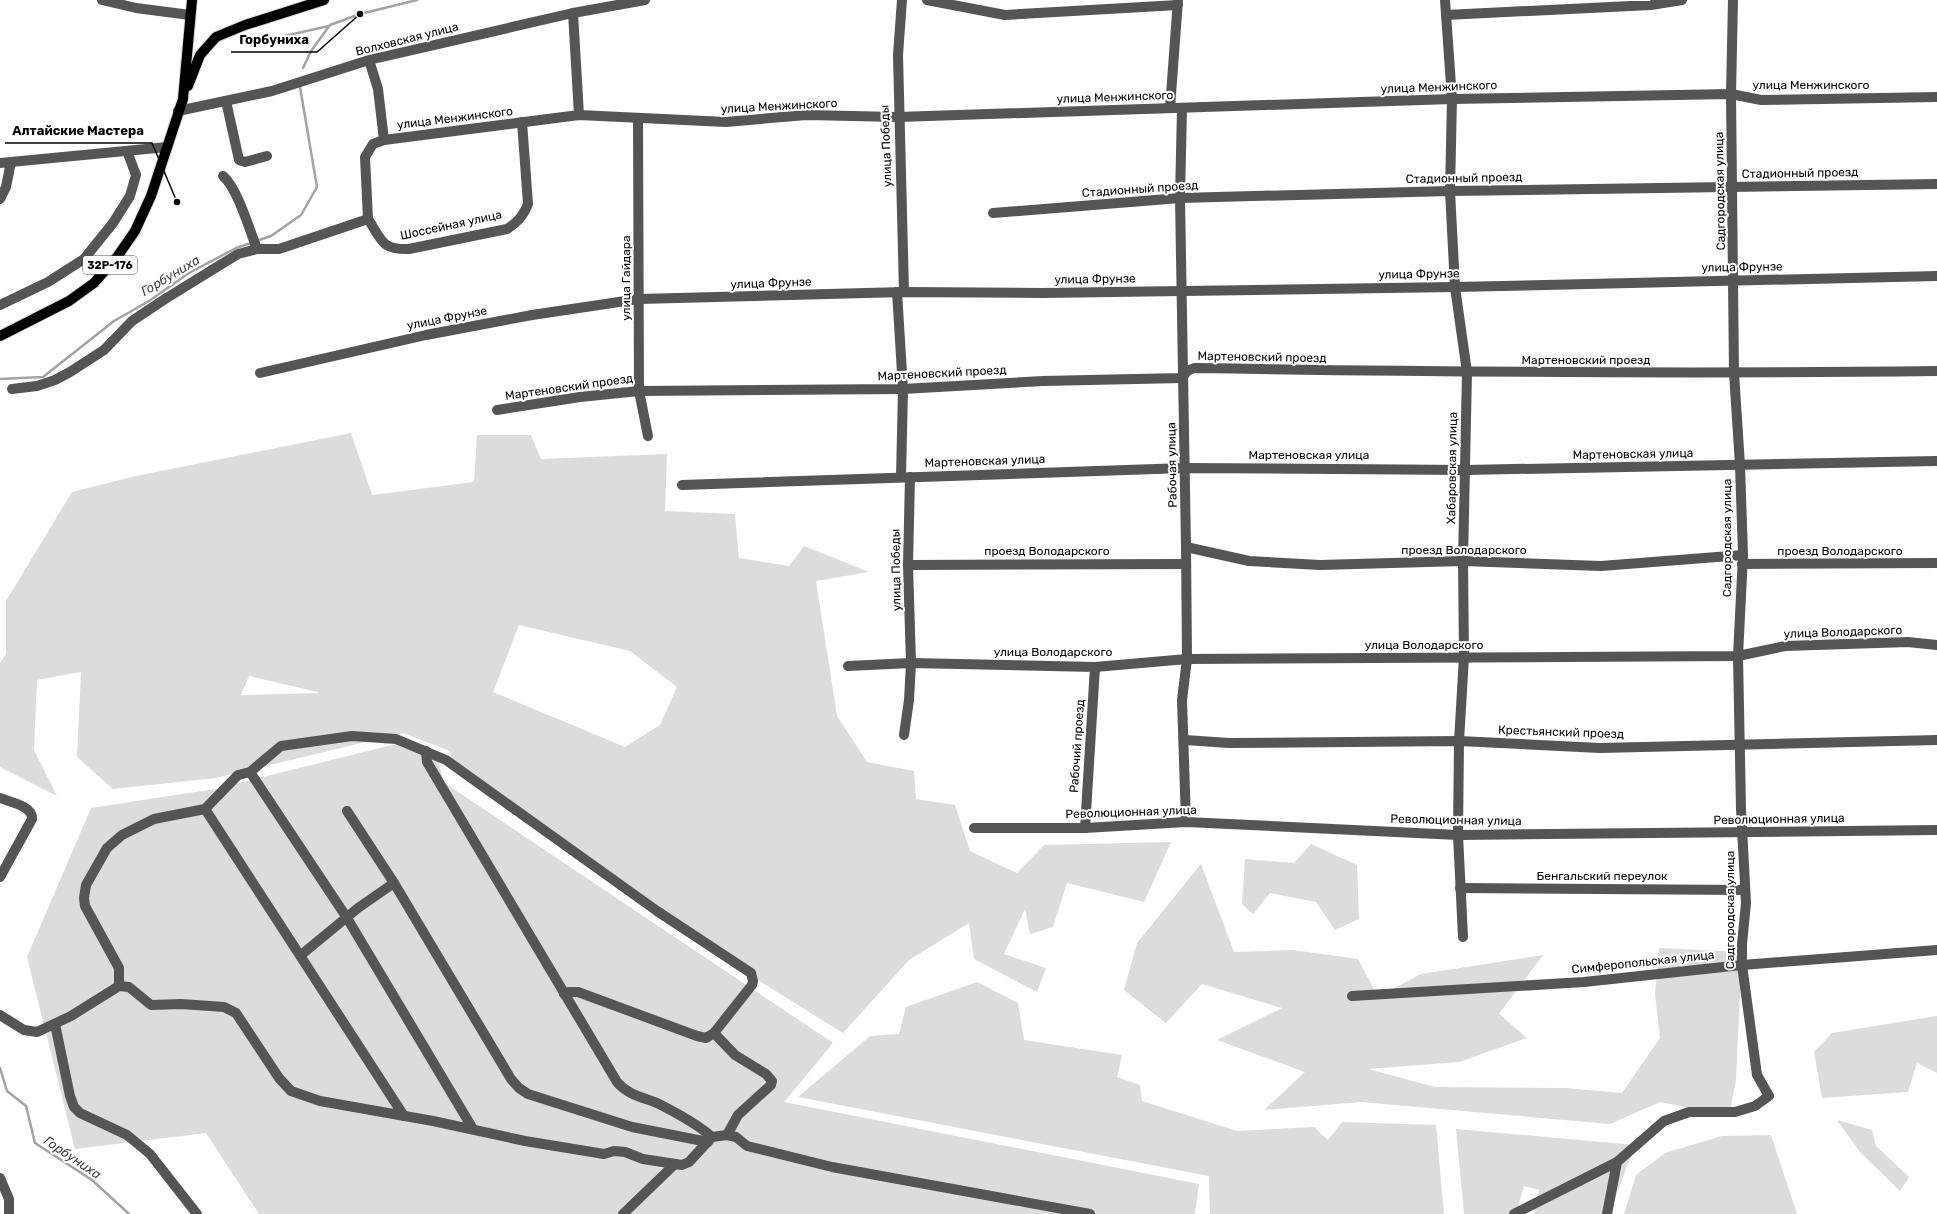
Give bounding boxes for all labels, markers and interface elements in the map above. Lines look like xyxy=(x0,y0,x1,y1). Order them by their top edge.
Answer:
street label: Волховская улица xyxy=(354,19,460,59)
callout: Горбуниха xyxy=(231,27,317,52)
text: Горбуниха xyxy=(239,32,309,47)
street label: улица Менжинского xyxy=(1380,78,1498,96)
street label: улица Менжинского xyxy=(1753,78,1870,92)
street label: улица Менжинского xyxy=(1056,88,1174,106)
street label: улица Менжинского xyxy=(720,96,838,116)
street label: улица Менжинского xyxy=(396,104,514,132)
street label: улица Победы xyxy=(878,105,894,187)
callout: Алтайские Мастера xyxy=(5,118,152,143)
text: Алтайские Мастера xyxy=(12,123,144,138)
street label: Садгородская улица xyxy=(1712,132,1728,250)
street label: Стадионный проезд xyxy=(1742,165,1858,181)
street label: Стадионный проезд xyxy=(1406,170,1522,186)
street label: Стадионный проезд xyxy=(1081,178,1199,200)
street label: Шоссейная улица xyxy=(399,207,503,243)
street label: улица Гайдара xyxy=(619,235,633,321)
water label: Горбуниха xyxy=(138,252,203,299)
road number: 32Р-176 xyxy=(83,256,137,274)
street label: улица Фрунзе xyxy=(1701,259,1783,275)
street label: улица Фрунзе xyxy=(1378,266,1460,282)
street label: улица Фрунзе xyxy=(1054,271,1136,287)
street label: улица Фрунзе xyxy=(730,275,812,291)
street label: улица Фрунзе xyxy=(406,303,489,333)
street label: Мартеновский проезд xyxy=(1197,349,1327,365)
street label: Мартеновский проезд xyxy=(1522,353,1650,367)
street label: Мартеновский проезд xyxy=(877,363,1007,383)
street label: Мартеновский проезд xyxy=(504,371,634,403)
street label: Хабаровская улица xyxy=(1444,412,1460,524)
street label: Рабочая улица xyxy=(1164,422,1180,508)
street label: Мартеновская улица xyxy=(1572,446,1694,462)
street label: Мартеновская улица xyxy=(1249,448,1369,462)
street label: Мартеновская улица xyxy=(924,452,1046,470)
street label: Садгородская улица xyxy=(1720,479,1734,597)
street label: улица Победы xyxy=(888,529,904,611)
street label: проезд Володарского xyxy=(1401,543,1527,557)
street label: проезд Володарского xyxy=(984,544,1110,558)
street label: проезд Володарского xyxy=(1777,544,1903,558)
street label: улица Володарского xyxy=(1783,623,1903,641)
street label: улица Володарского xyxy=(1365,638,1483,652)
street label: улица Володарского xyxy=(994,645,1112,659)
street label: Рабочий проезд xyxy=(1067,699,1087,793)
street label: Крестьянский проезд xyxy=(1498,723,1624,741)
street label: Революционная улица xyxy=(1065,803,1197,821)
street label: Революционная улица xyxy=(1713,811,1845,827)
street label: Революционная улица xyxy=(1390,812,1522,828)
street label: Садгородская улица xyxy=(1723,851,1737,969)
street label: Бенгальский переулок xyxy=(1536,869,1668,883)
street label: Симферопольская улица xyxy=(1571,948,1715,976)
water label: Горбуниха xyxy=(41,1133,104,1182)

